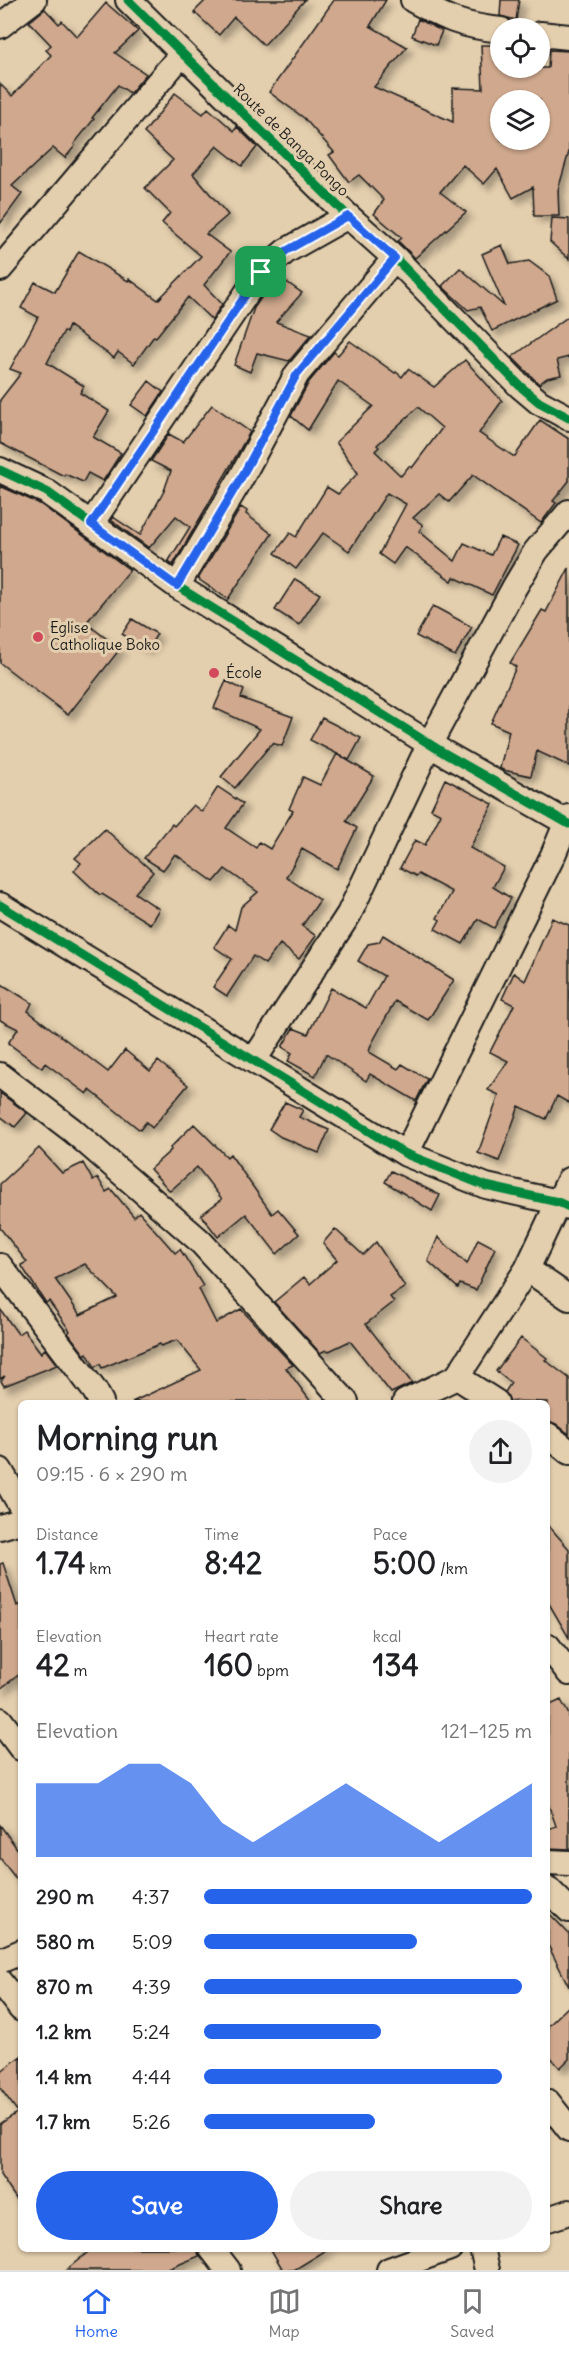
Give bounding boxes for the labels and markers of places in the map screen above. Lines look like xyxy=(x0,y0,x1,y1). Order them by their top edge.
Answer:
pin xyxy=(235,246,286,297)
place label: Eglise Catholique Boko xyxy=(50,618,160,654)
marker: Eglise Catholique Boko xyxy=(31,630,45,644)
place label: École xyxy=(226,663,262,682)
marker: École xyxy=(207,666,221,680)

